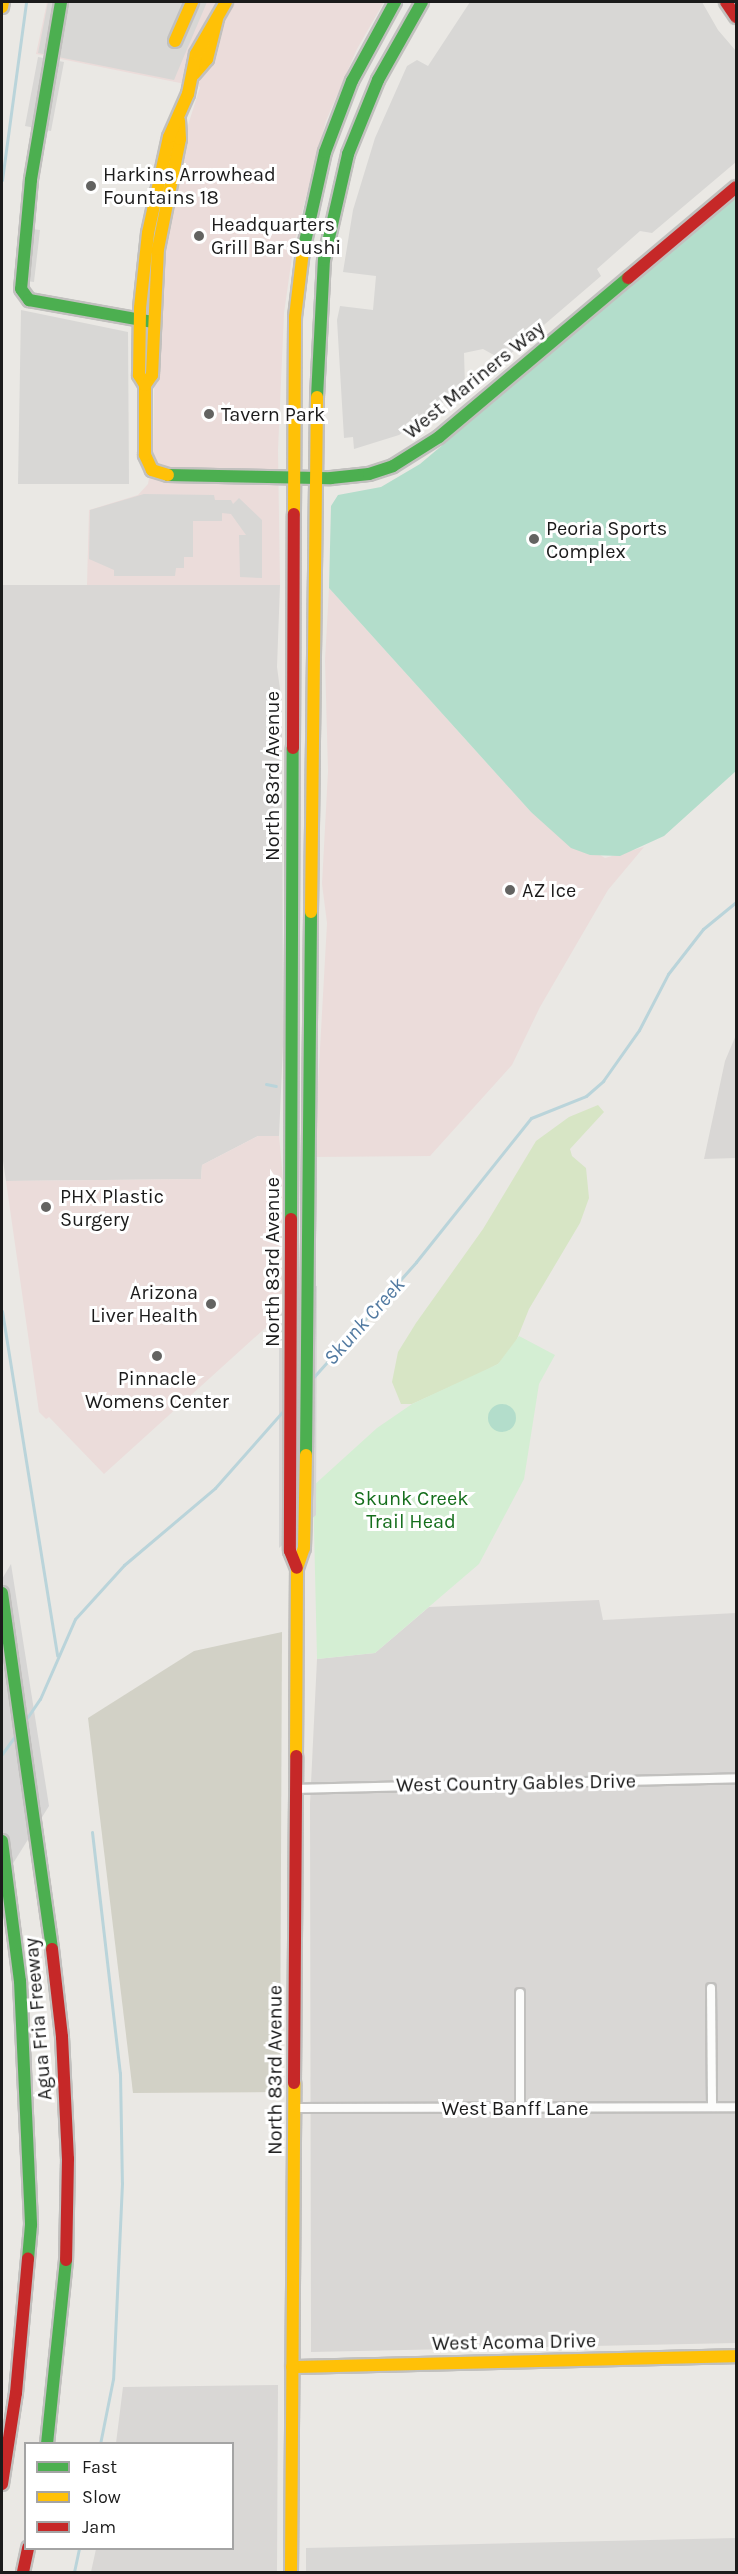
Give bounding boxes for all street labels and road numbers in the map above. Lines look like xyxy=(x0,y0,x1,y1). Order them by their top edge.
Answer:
street label: West Mariners Way xyxy=(399,316,549,444)
street label: North 83rd Avenue xyxy=(260,691,284,861)
street label: North 83rd Avenue xyxy=(260,1177,284,1347)
street label: West Country Gables Drive xyxy=(396,1769,636,1797)
street label: Agua Fria Freeway xyxy=(19,1937,57,2101)
street label: North 83rd Avenue xyxy=(263,1985,287,2155)
street label: West Banff Lane xyxy=(442,2096,588,2120)
street label: West Acoma Drive xyxy=(432,2329,596,2355)

